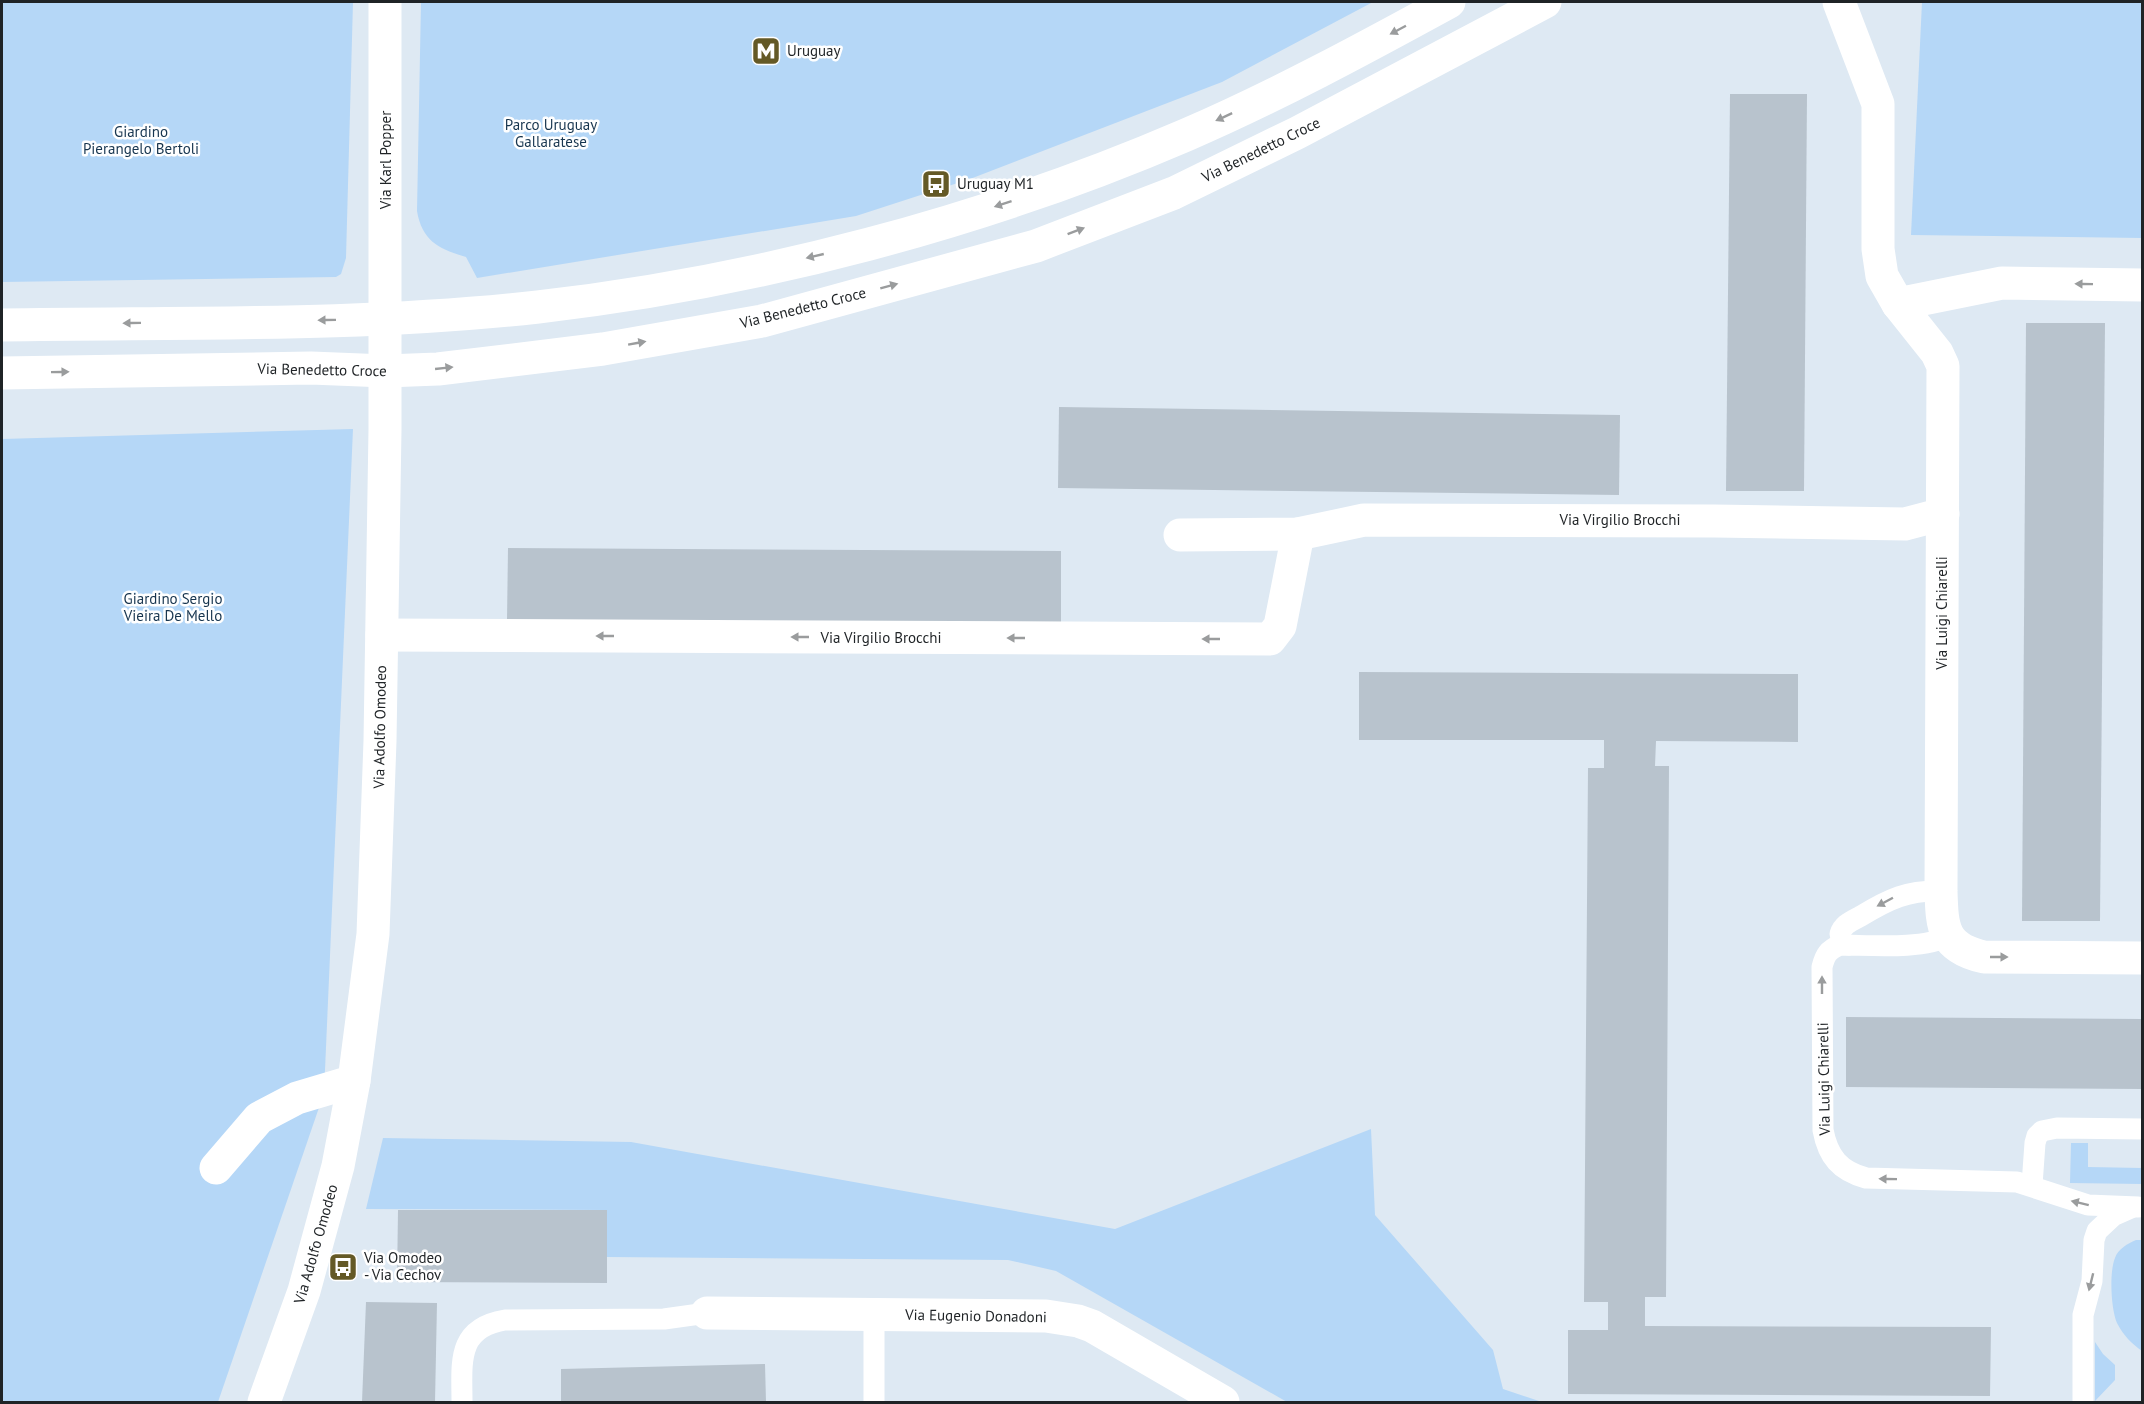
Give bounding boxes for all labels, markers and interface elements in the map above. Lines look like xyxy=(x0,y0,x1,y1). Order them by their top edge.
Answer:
one-way arrow xyxy=(1389,25,1406,35)
metro station icon: Uruguay xyxy=(750,35,782,67)
place label: Uruguay xyxy=(787,41,841,60)
street label: Via Karl Popper xyxy=(376,111,395,210)
street label: Via Benedetto Croce xyxy=(1198,113,1323,187)
one-way arrow xyxy=(1215,113,1232,122)
park label: Parco Uruguay Gallaratese xyxy=(505,115,597,151)
park label: Giardino Pierangelo Bertoli xyxy=(83,122,199,158)
bus stop icon: Uruguay M1 xyxy=(920,168,952,200)
place label: Uruguay M1 xyxy=(957,174,1034,193)
one-way arrow xyxy=(994,200,1012,209)
one-way arrow xyxy=(1067,225,1085,235)
one-way arrow xyxy=(806,252,825,261)
one-way arrow xyxy=(2075,279,2094,289)
one-way arrow xyxy=(880,281,898,290)
street label: Via Benedetto Croce xyxy=(737,283,868,333)
one-way arrow xyxy=(317,315,336,325)
one-way arrow xyxy=(122,318,141,328)
one-way arrow xyxy=(628,338,647,347)
street label: Via Benedetto Croce xyxy=(256,359,387,380)
one-way arrow xyxy=(435,363,454,373)
one-way arrow xyxy=(50,367,69,377)
street label: Via Virgilio Brocchi xyxy=(1558,510,1681,529)
street label: Via Luigi Chiarelli xyxy=(1932,556,1951,671)
park label: Giardino Sergio Vieira De Mello xyxy=(123,589,222,625)
street label: Via Virgilio Brocchi xyxy=(819,628,942,647)
one-way arrow xyxy=(596,631,615,641)
one-way arrow xyxy=(791,632,810,642)
one-way arrow xyxy=(1007,633,1026,643)
one-way arrow xyxy=(1202,634,1221,644)
street label: Via Adolfo Omodeo xyxy=(369,665,390,790)
one-way arrow xyxy=(1876,897,1893,907)
one-way arrow xyxy=(1989,952,2008,962)
one-way arrow xyxy=(1817,976,1827,995)
street label: Via Luigi Chiarelli xyxy=(1813,1022,1834,1137)
one-way arrow xyxy=(1879,1174,1898,1184)
street label: Via Adolfo Omodeo xyxy=(289,1182,342,1307)
one-way arrow xyxy=(2070,1197,2089,1207)
place label: Via Omodeo - Via Cechov xyxy=(363,1248,442,1284)
bus stop icon: Via Omodeo - Via Cechov xyxy=(327,1251,359,1283)
one-way arrow xyxy=(2085,1273,2095,1291)
street label: Via Eugenio Donadoni xyxy=(904,1305,1047,1326)

